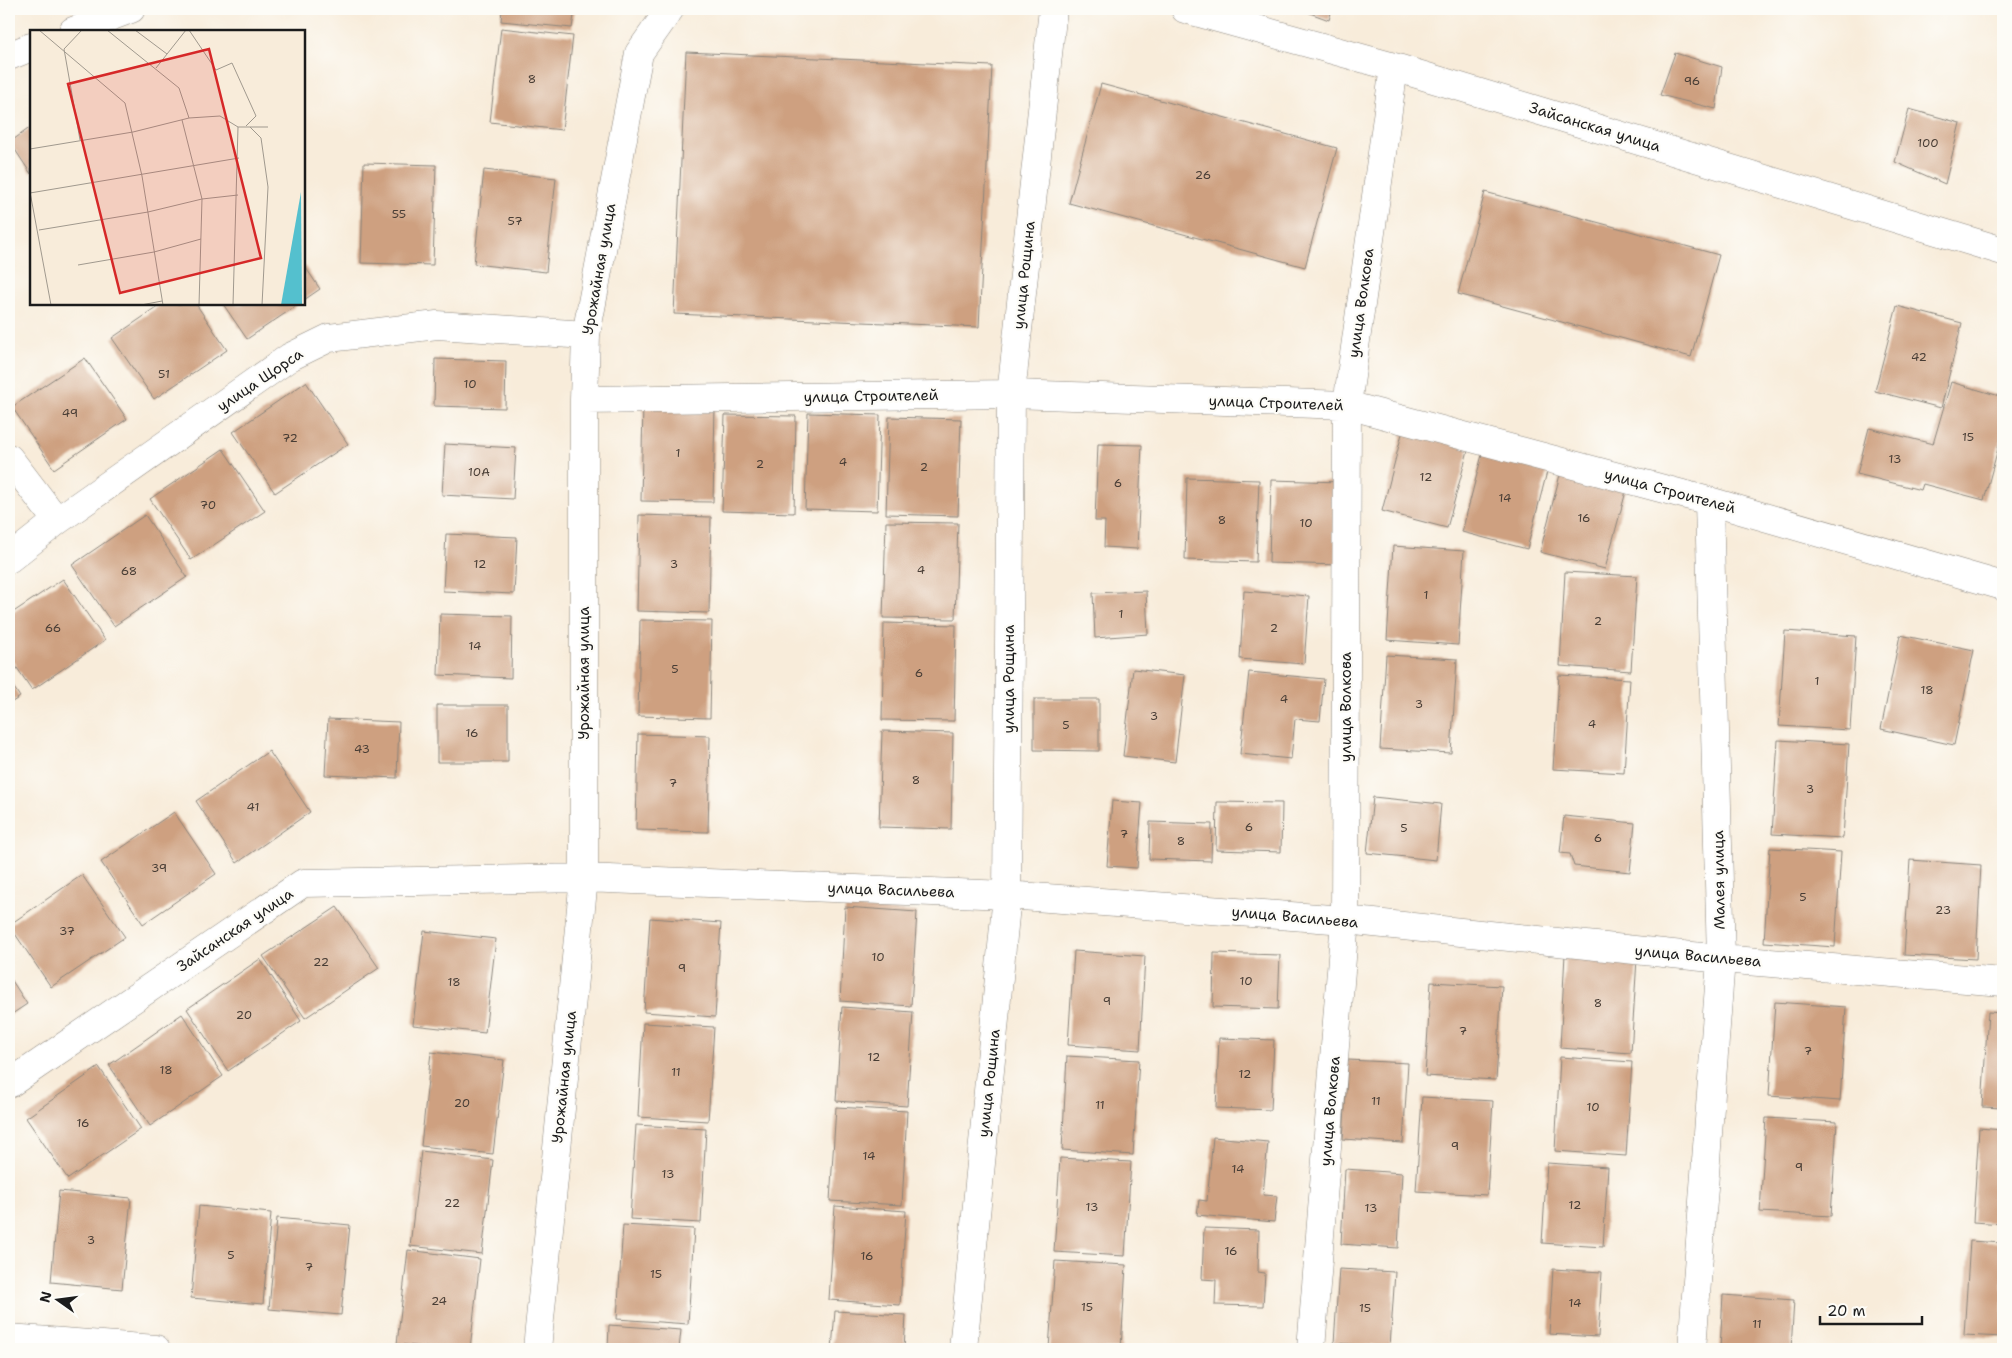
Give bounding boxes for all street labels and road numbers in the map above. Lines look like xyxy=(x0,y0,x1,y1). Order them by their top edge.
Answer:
street label: Зайсанская улица xyxy=(1527,98,1664,157)
street label: Урожайная улица xyxy=(578,201,621,336)
street label: улица Рощина xyxy=(1008,219,1040,330)
street label: улица Волкова xyxy=(1343,246,1379,359)
street label: улица Щорса xyxy=(213,344,307,416)
street label: улица Строителей xyxy=(803,385,939,407)
street label: улица Строителей xyxy=(1208,391,1344,415)
street label: улица Строителей xyxy=(1602,464,1738,518)
street label: Урожайная улица xyxy=(574,606,594,740)
street label: улица Рощина xyxy=(999,624,1019,733)
street label: улица Волкова xyxy=(1336,651,1356,762)
street label: Малея улица xyxy=(1708,829,1730,930)
street label: улица Васильева xyxy=(827,878,955,902)
street label: Зайсанская улица xyxy=(173,883,298,976)
street label: улица Васильева xyxy=(1231,902,1360,933)
street label: улица Васильева xyxy=(1634,941,1763,972)
street label: Урожайная улица xyxy=(547,1009,581,1144)
street label: улица Рощина xyxy=(973,1027,1005,1138)
street label: улица Волкова xyxy=(1315,1054,1345,1167)

